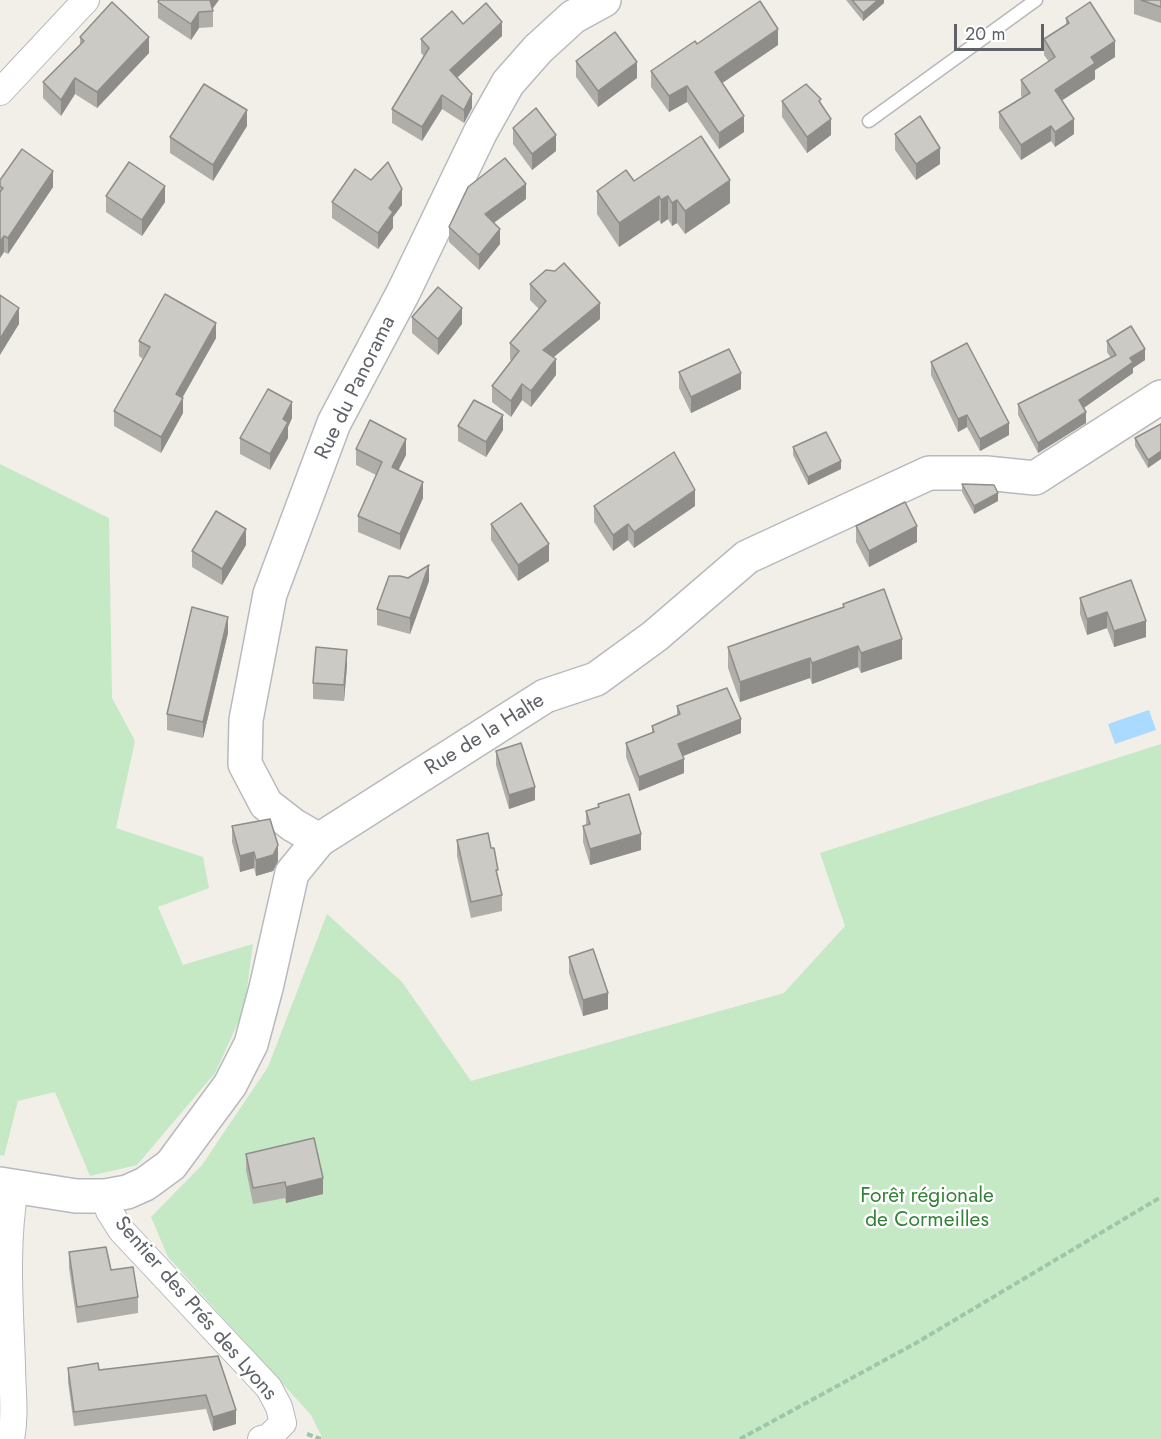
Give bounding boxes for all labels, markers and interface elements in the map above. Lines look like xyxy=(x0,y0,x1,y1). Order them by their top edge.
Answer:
scale bar xyxy=(957,12,1047,50)
text: 20 m xyxy=(965,21,1005,47)
street label: Rue du Panorama xyxy=(310,312,402,464)
street label: Rue de la Halte xyxy=(421,688,549,782)
park label: Forêt régionale de Cormeilles xyxy=(860,1184,994,1234)
street label: Sentier des Prés des Lyons xyxy=(108,1212,282,1406)

